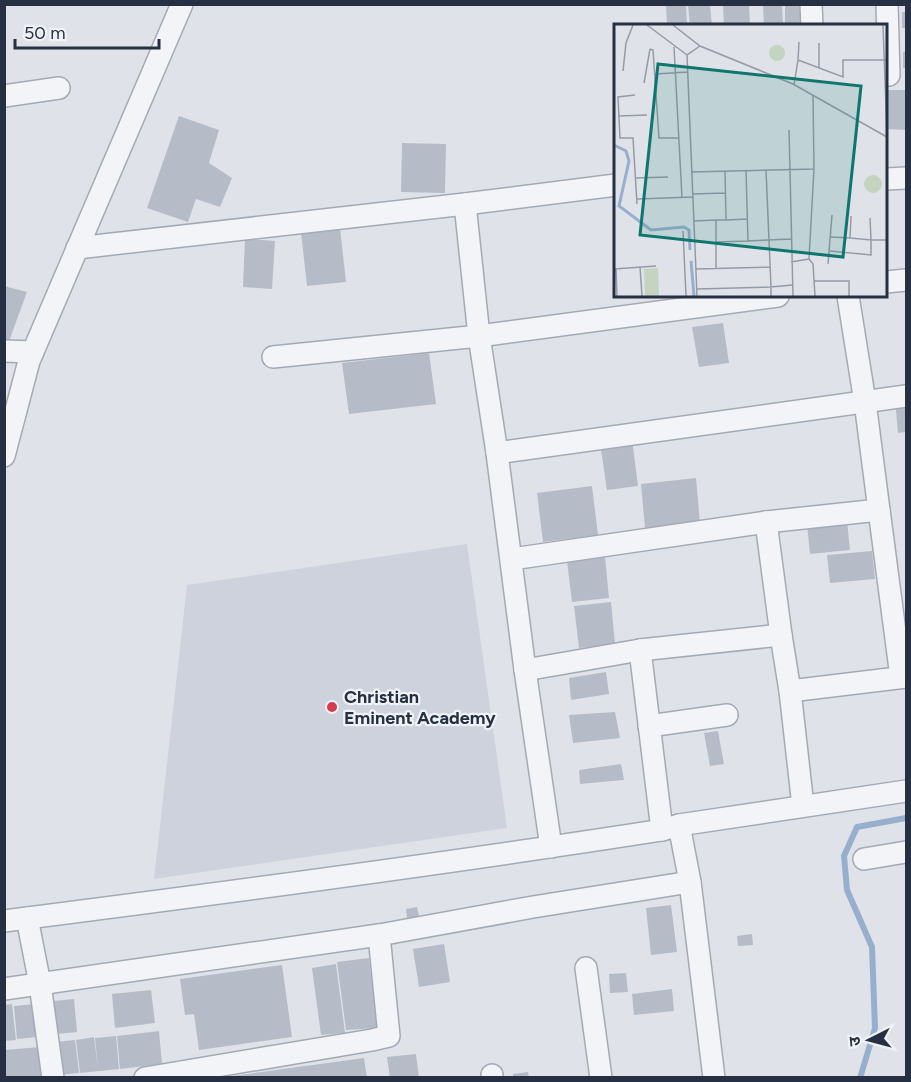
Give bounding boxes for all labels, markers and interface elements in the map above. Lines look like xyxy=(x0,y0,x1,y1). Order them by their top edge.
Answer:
scale bar xyxy=(15,12,159,50)
text: 50 m xyxy=(24,22,66,44)
inset map xyxy=(614,24,887,297)
place label: Christian Eminent Academy xyxy=(344,686,496,729)
marker: Christian Eminent Academy xyxy=(325,700,339,714)
north arrow xyxy=(839,1010,899,1070)
text: उ xyxy=(845,1035,865,1047)

